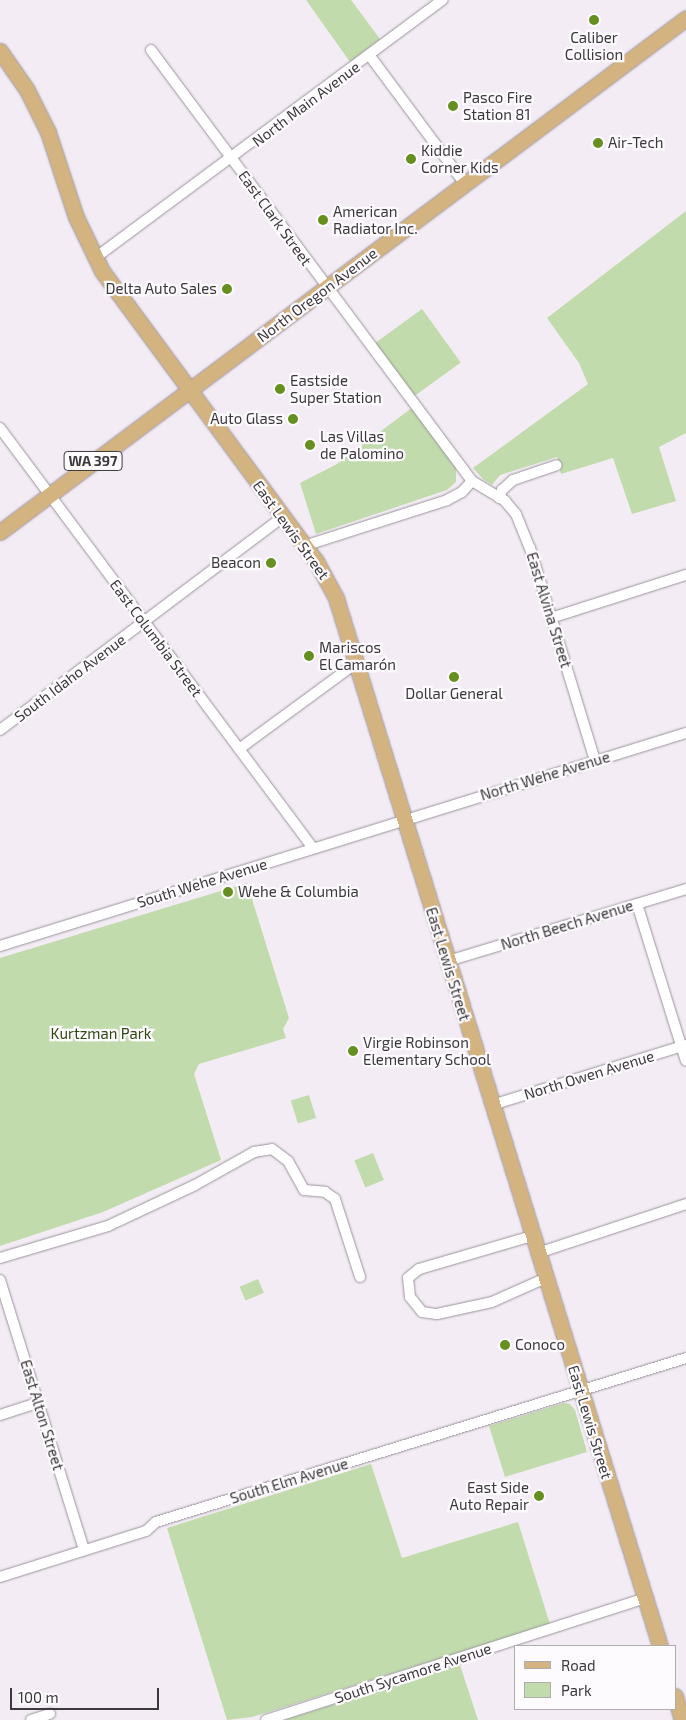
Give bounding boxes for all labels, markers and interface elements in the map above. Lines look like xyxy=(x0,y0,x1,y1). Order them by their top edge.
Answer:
marker: Caliber Collision xyxy=(588,14,600,26)
place label: Caliber Collision xyxy=(565,28,623,63)
street label: North Main Avenue xyxy=(249,58,363,150)
place label: Pasco Fire Station 81 xyxy=(463,88,532,123)
marker: Pasco Fire Station 81 xyxy=(447,100,459,112)
place label: Air-Tech xyxy=(608,134,663,152)
marker: Air-Tech xyxy=(592,137,604,149)
place label: Kiddie Corner Kids xyxy=(421,141,499,176)
marker: Kiddie Corner Kids xyxy=(405,153,417,165)
street label: East Clark Street xyxy=(234,167,316,269)
place label: American Radiator Inc. xyxy=(333,202,418,237)
marker: American Radiator Inc. xyxy=(317,214,329,226)
street label: North Oregon Avenue xyxy=(253,244,381,346)
place label: Delta Auto Sales xyxy=(105,280,217,298)
marker: Delta Auto Sales xyxy=(221,283,233,295)
place label: Eastside Super Station xyxy=(290,371,382,406)
marker: Eastside Super Station xyxy=(274,383,286,395)
place label: Auto Glass xyxy=(210,410,283,428)
marker: Auto Glass xyxy=(287,413,299,425)
place label: Las Villas de Palomino xyxy=(320,427,404,462)
marker: Las Villas de Palomino xyxy=(304,439,316,451)
road number: WA 397 xyxy=(63,450,123,472)
street label: East Lewis Street xyxy=(249,477,333,583)
street label: East Alvina Street xyxy=(523,550,575,670)
place label: Beacon xyxy=(211,554,261,572)
marker: Beacon xyxy=(265,557,277,569)
street label: East Columbia Street xyxy=(106,576,206,700)
street label: South Idaho Avenue xyxy=(11,630,129,726)
place label: Mariscos El Camarón xyxy=(319,638,396,673)
marker: Mariscos El Camarón xyxy=(303,650,315,662)
marker: Dollar General xyxy=(448,671,460,683)
place label: Dollar General xyxy=(405,685,503,703)
street label: North Wehe Avenue xyxy=(478,748,612,804)
street label: South Wehe Avenue xyxy=(135,855,269,911)
place label: Wehe & Columbia xyxy=(238,883,359,901)
marker: Wehe & Columbia xyxy=(222,886,234,898)
street label: North Beech Avenue xyxy=(498,896,636,954)
street label: East Lewis Street xyxy=(422,905,474,1023)
park label: Kurtzman Park xyxy=(51,1025,151,1043)
place label: Virgie Robinson Elementary School xyxy=(363,1033,491,1068)
marker: Virgie Robinson Elementary School xyxy=(347,1045,359,1057)
street label: North Owen Avenue xyxy=(522,1047,656,1103)
place label: Conoco xyxy=(515,1336,565,1354)
marker: Conoco xyxy=(499,1339,511,1351)
street label: East Alton Street xyxy=(17,1357,67,1473)
street label: East Lewis Street xyxy=(564,1363,616,1481)
street label: South Elm Avenue xyxy=(228,1454,350,1508)
place label: East Side Auto Repair xyxy=(450,1478,529,1513)
marker: East Side Auto Repair xyxy=(533,1490,545,1502)
street label: South Sycamore Avenue xyxy=(332,1639,494,1707)
legend xyxy=(514,1645,676,1710)
text: Road xyxy=(561,1656,596,1674)
scale bar xyxy=(12,1678,161,1710)
text: Park xyxy=(561,1681,592,1699)
text: 100 m xyxy=(18,1688,59,1706)

